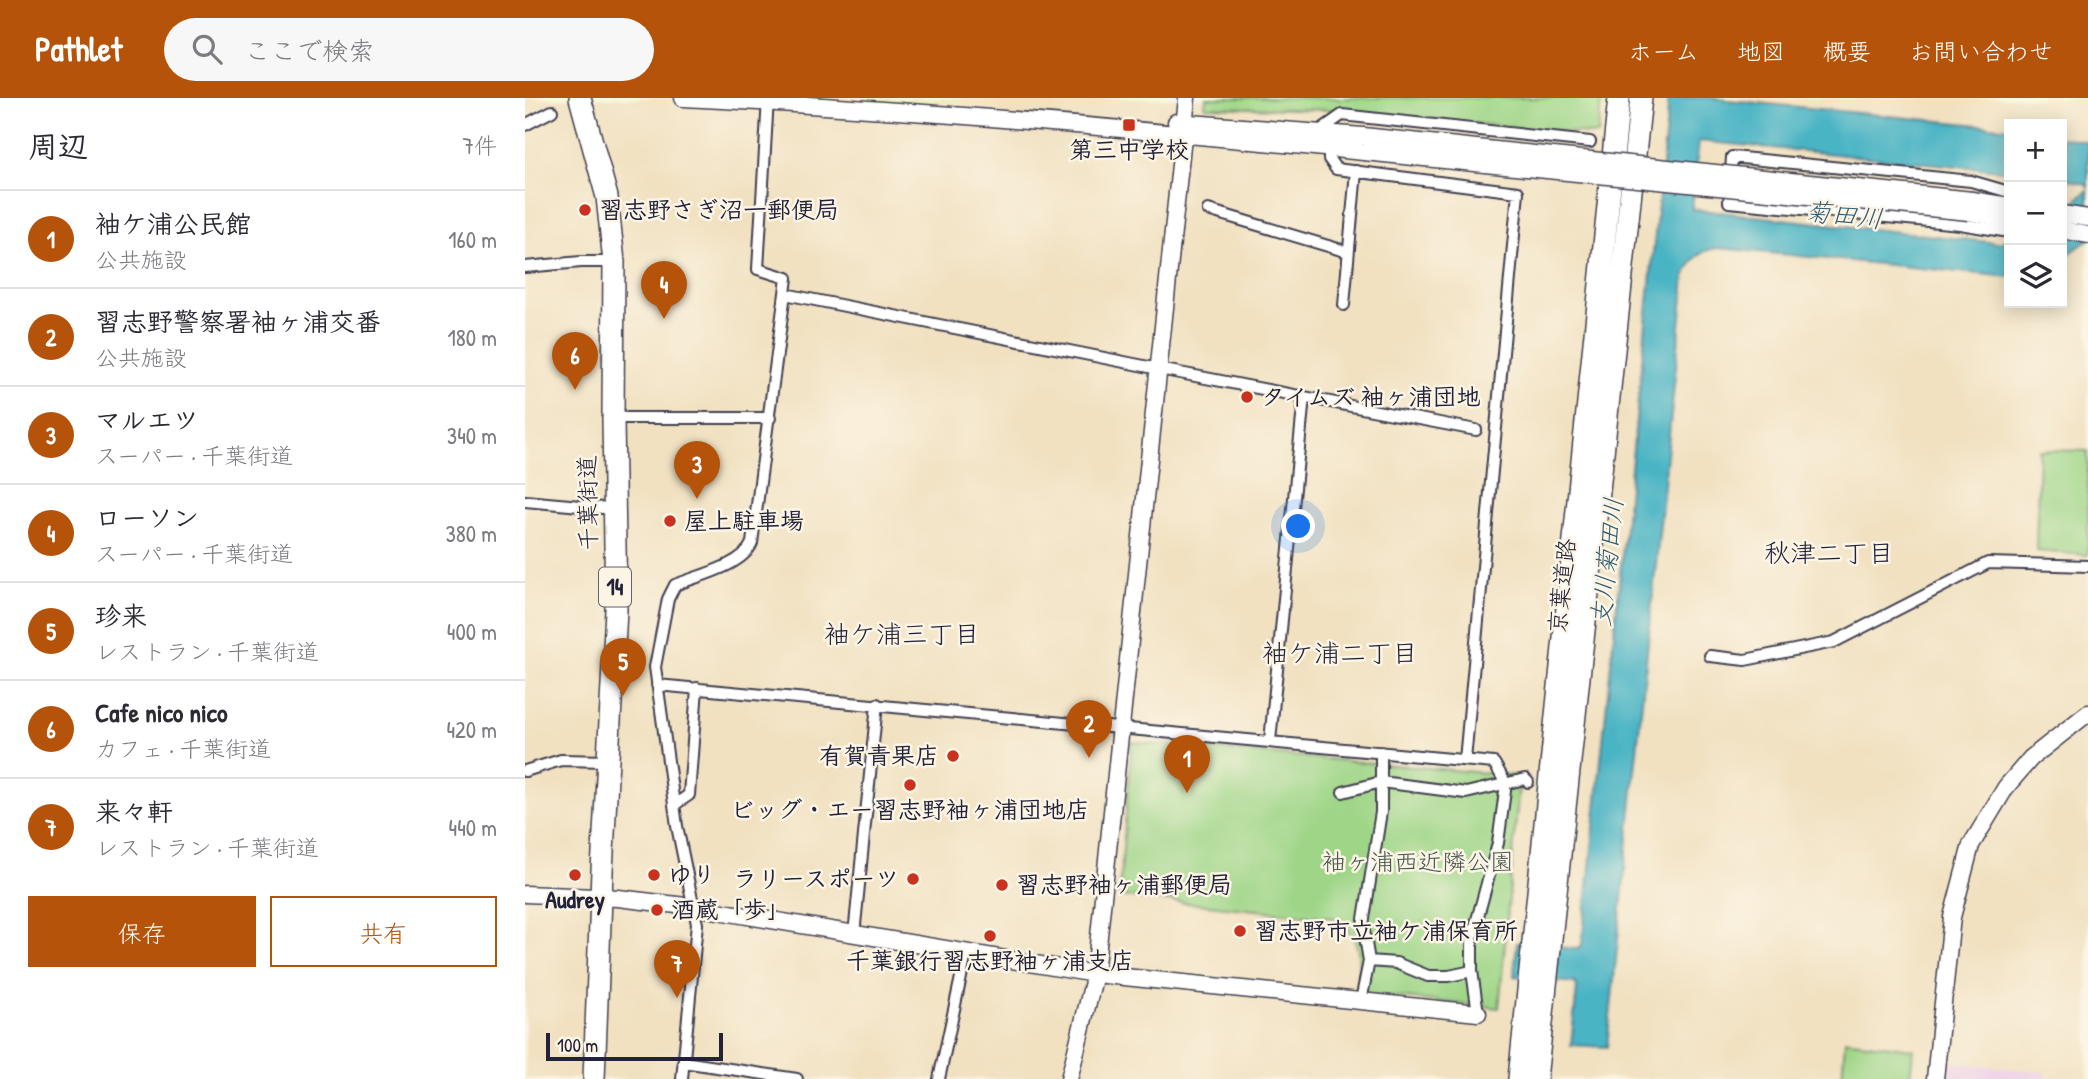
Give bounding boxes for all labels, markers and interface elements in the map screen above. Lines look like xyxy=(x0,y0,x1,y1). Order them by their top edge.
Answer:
search box xyxy=(164,18,654,81)
text: Pathlet xyxy=(35,27,122,71)
icon: search xyxy=(188,30,226,68)
text: ここで検索 xyxy=(244,33,374,68)
text: ホーム xyxy=(1628,35,1699,67)
text: 地図 xyxy=(1737,35,1785,67)
text: 概要 xyxy=(1823,35,1871,67)
text: お問い合わせ xyxy=(1909,35,2053,67)
marker: 第三中学校 xyxy=(1121,117,1137,133)
map controls xyxy=(2004,119,2067,308)
button: + xyxy=(2004,119,2067,182)
text: 周辺 xyxy=(28,126,88,166)
text: 7件 xyxy=(463,130,497,161)
place label: 第三中学校 xyxy=(1069,133,1189,165)
button: − xyxy=(2004,182,2067,245)
place label: 習志野さぎ沼一郵便局 xyxy=(599,193,839,225)
water label: 菊田川 xyxy=(1803,193,1885,236)
marker: 習志野さぎ沼一郵便局 xyxy=(577,202,593,218)
text: 袖ケ浦公民館 xyxy=(95,206,251,241)
text: 1 xyxy=(47,224,55,255)
text: 160 m xyxy=(448,224,497,255)
text: 公共施設 xyxy=(95,244,187,275)
button: layers xyxy=(2004,245,2067,308)
pin: 4 xyxy=(641,261,687,319)
text: 習志野警察署袖ヶ浦交番 xyxy=(95,304,381,339)
text: 2 xyxy=(46,322,56,353)
text: 180 m xyxy=(447,322,497,353)
pin: 6 xyxy=(552,332,598,390)
text: 公共施設 xyxy=(95,342,187,373)
place label: タイムズ 袖ヶ浦団地 xyxy=(1261,380,1481,412)
marker: タイムズ 袖ヶ浦団地 xyxy=(1239,389,1255,405)
text: マルエツ xyxy=(95,402,198,437)
text: 3 xyxy=(46,420,56,451)
text: 340 m xyxy=(447,420,497,451)
text: スーパー · 千葉街道 xyxy=(95,440,293,471)
pin: 3 xyxy=(674,441,720,499)
street label: 千葉街道 xyxy=(570,455,604,551)
water label: 支川菊田川 xyxy=(1582,495,1631,628)
text: ローソン xyxy=(95,500,199,535)
place label: 屋上駐車場 xyxy=(684,504,804,536)
your location xyxy=(1281,509,1315,543)
marker: 屋上駐車場 xyxy=(662,513,678,529)
text: 4 xyxy=(47,518,55,549)
text: 380 m xyxy=(446,518,497,549)
district label: 秋津二丁目 xyxy=(1764,535,1894,570)
street label: 京葉道路 xyxy=(1540,536,1582,635)
text: スーパー · 千葉街道 xyxy=(95,538,293,569)
road number: 14 xyxy=(599,568,631,607)
text: 珍来 xyxy=(95,598,147,633)
text: 5 xyxy=(46,616,56,647)
text: 400 m xyxy=(447,616,497,647)
district label: 袖ケ浦三丁目 xyxy=(824,616,980,651)
district label: 袖ケ浦二丁目 xyxy=(1262,635,1418,670)
text: レストラン · 千葉街道 xyxy=(95,636,319,667)
pin: 5 xyxy=(600,638,646,696)
text: Cafe nico nico xyxy=(95,695,227,730)
pin: 2 xyxy=(1066,700,1112,758)
text: 6 xyxy=(46,714,56,745)
text: 420 m xyxy=(446,714,497,745)
text: カフェ · 千葉街道 xyxy=(95,733,271,764)
pin: 1 xyxy=(1164,735,1210,793)
place label: 有賀青果店 xyxy=(819,739,939,771)
marker: 有賀青果店 xyxy=(945,748,961,764)
marker: ビッグ・エー習志野袖ヶ浦団地店 xyxy=(902,777,918,793)
place label: ビッグ・エー習志野袖ヶ浦団地店 xyxy=(730,793,1090,825)
text: 来々軒 xyxy=(95,794,173,829)
text: 7 xyxy=(45,812,57,843)
text: 440 m xyxy=(449,812,497,843)
text: レストラン · 千葉街道 xyxy=(95,832,319,863)
park label: 袖ヶ浦西近隣公園 xyxy=(1322,845,1514,877)
place label: ゆり xyxy=(668,858,716,890)
place label: ラリースポーツ xyxy=(733,862,899,894)
marker: Audrey xyxy=(567,867,583,883)
marker: ゆり xyxy=(646,867,662,883)
place label: 習志野袖ヶ浦郵便局 xyxy=(1016,868,1232,900)
marker: ラリースポーツ xyxy=(905,871,921,887)
marker: 習志野袖ヶ浦郵便局 xyxy=(994,877,1010,893)
place label: Audrey xyxy=(545,883,605,916)
place label: 酒蔵「歩」 xyxy=(671,893,791,925)
button: 保存 xyxy=(28,896,256,967)
button: 共有 xyxy=(270,896,497,967)
marker: 酒蔵「歩」 xyxy=(649,902,665,918)
place label: 習志野市立袖ケ浦保育所 xyxy=(1254,914,1518,946)
marker: 習志野市立袖ケ浦保育所 xyxy=(1232,923,1248,939)
marker: 千葉銀行習志野袖ヶ浦支店 xyxy=(982,928,998,944)
pin: 7 xyxy=(654,940,700,998)
place label: 千葉銀行習志野袖ヶ浦支店 xyxy=(846,944,1134,976)
scale bar xyxy=(546,1030,723,1062)
text: 100 m xyxy=(557,1032,598,1058)

